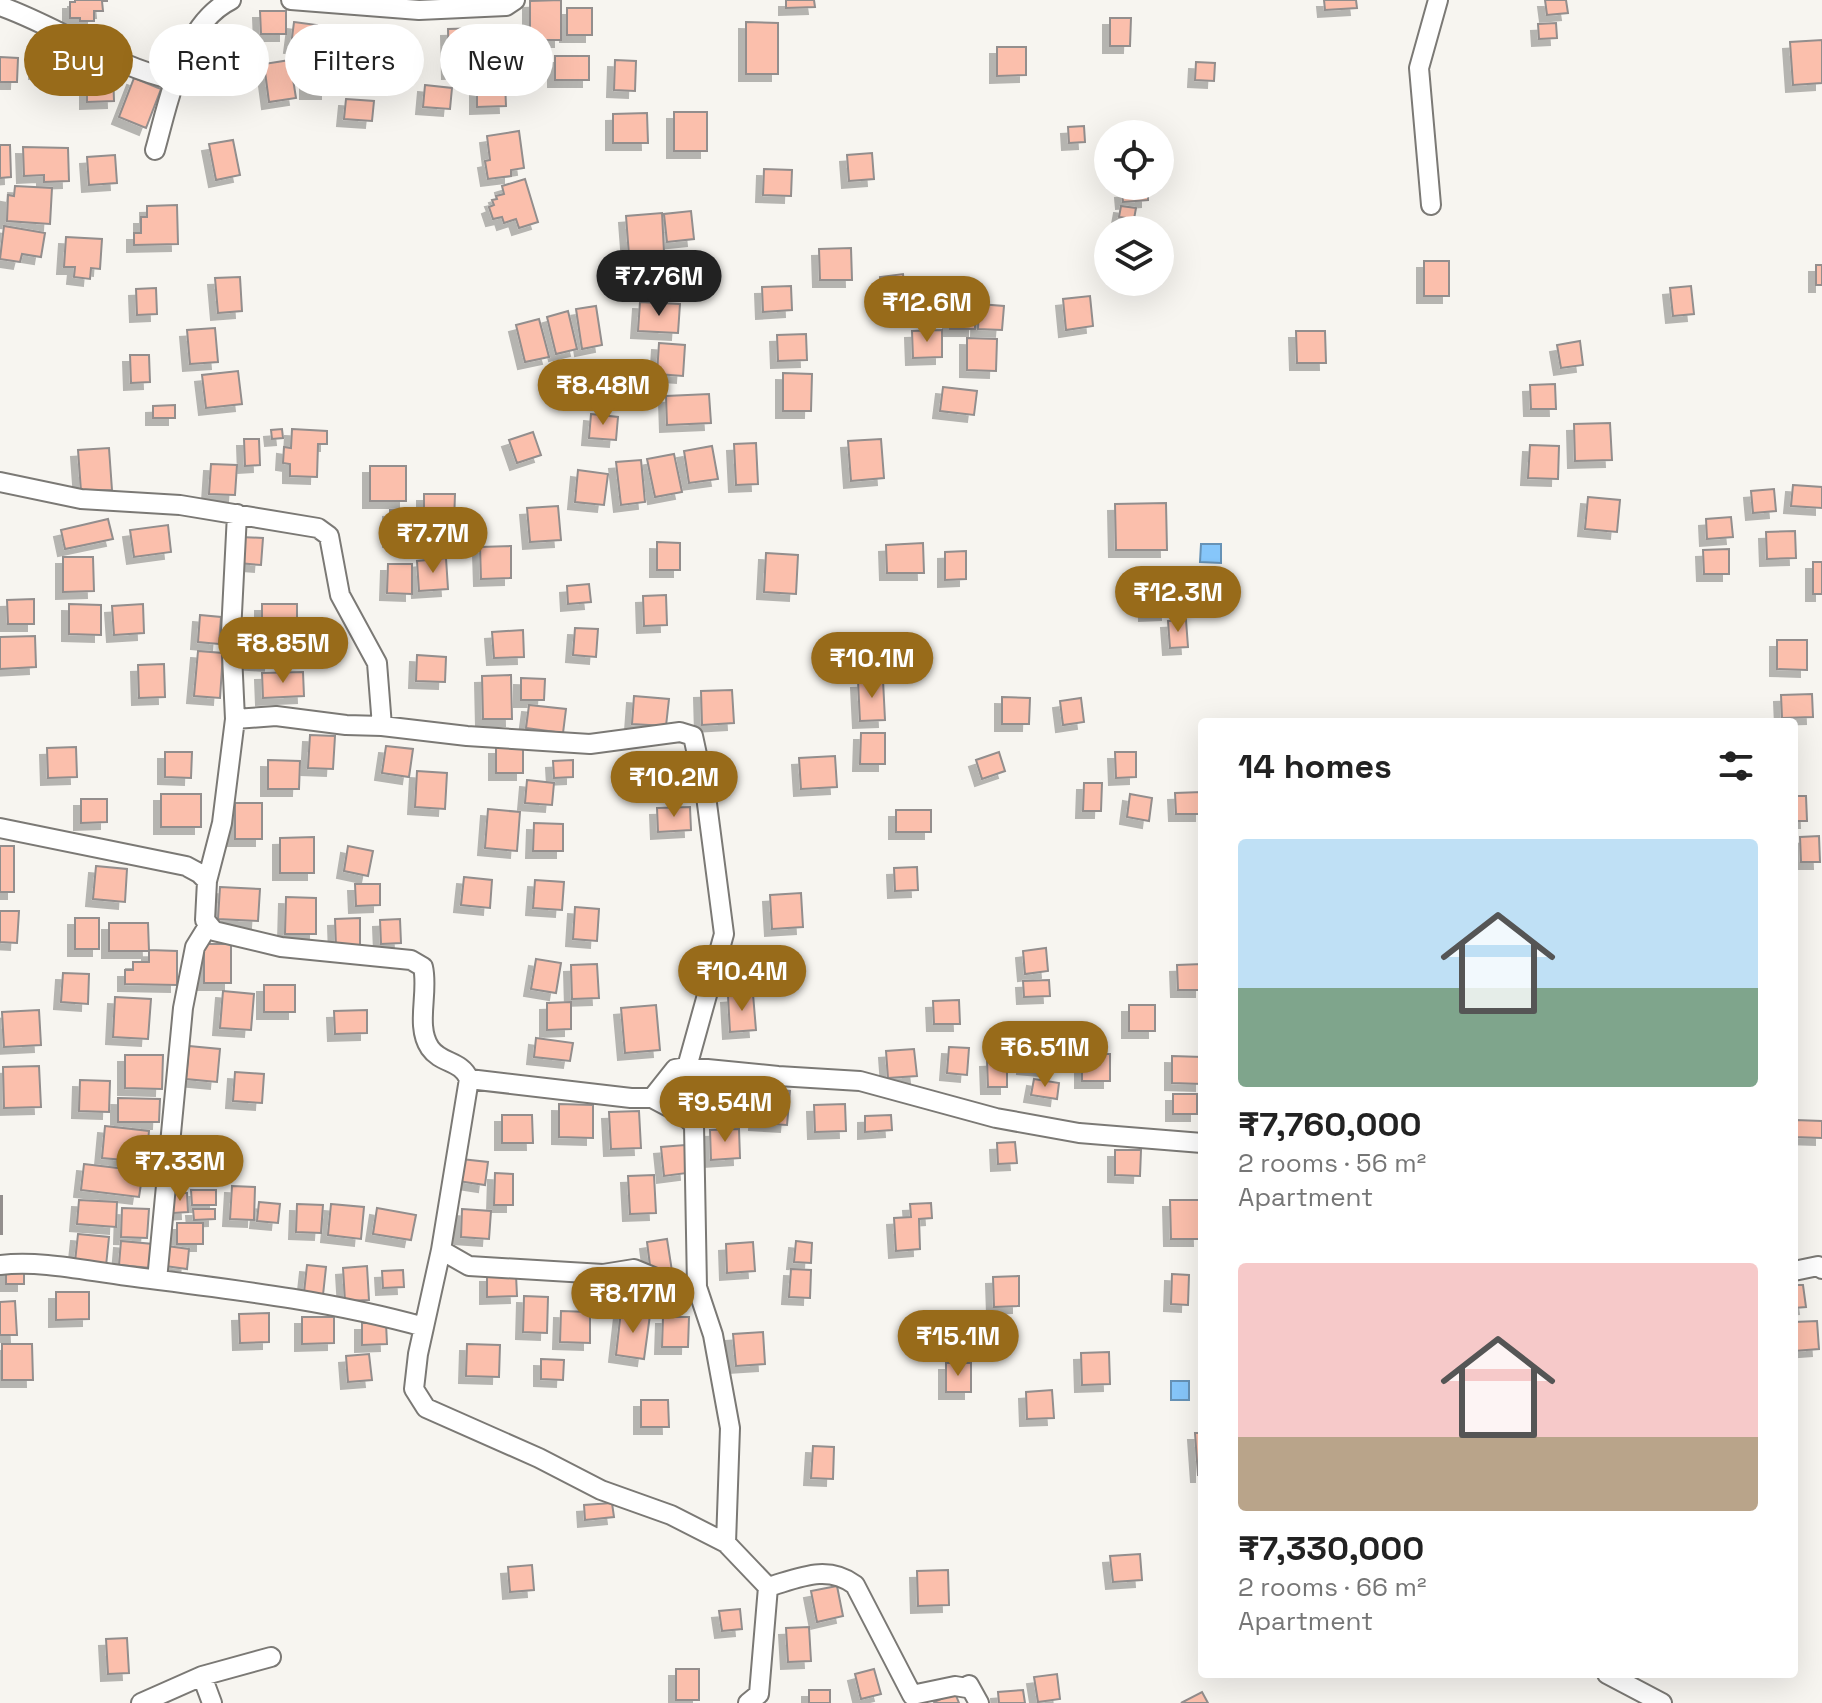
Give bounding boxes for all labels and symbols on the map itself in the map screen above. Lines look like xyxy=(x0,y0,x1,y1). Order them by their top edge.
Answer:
pin: ₹7.76M xyxy=(594,250,724,318)
pin: ₹12.6M xyxy=(862,276,992,344)
pin: ₹8.48M xyxy=(538,359,668,427)
pin: ₹7.7M xyxy=(377,507,489,575)
pin: ₹12.3M xyxy=(1113,566,1243,634)
pin: ₹8.85M xyxy=(218,617,348,685)
pin: ₹10.1M xyxy=(807,632,937,700)
pin: ₹10.2M xyxy=(609,751,739,819)
pin: ₹10.4M xyxy=(677,945,807,1013)
pin: ₹6.51M xyxy=(980,1021,1110,1089)
pin: ₹9.54M xyxy=(660,1076,790,1144)
pin: ₹7.33M xyxy=(115,1135,245,1203)
pin: ₹8.17M xyxy=(568,1267,698,1335)
pin: ₹15.1M xyxy=(893,1310,1023,1378)

